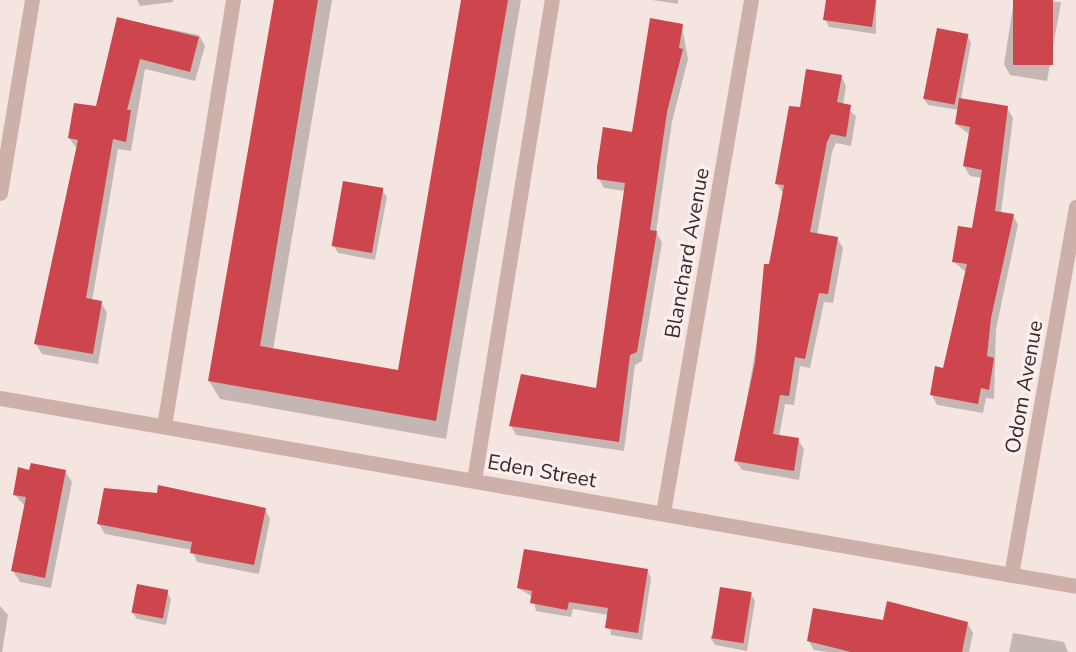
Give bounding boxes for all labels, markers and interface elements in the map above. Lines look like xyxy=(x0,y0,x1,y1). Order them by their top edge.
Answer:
street label: Blanchard Avenue xyxy=(660,166,714,340)
street label: Odom Avenue xyxy=(1000,318,1048,456)
street label: Eden Street xyxy=(486,449,598,493)

